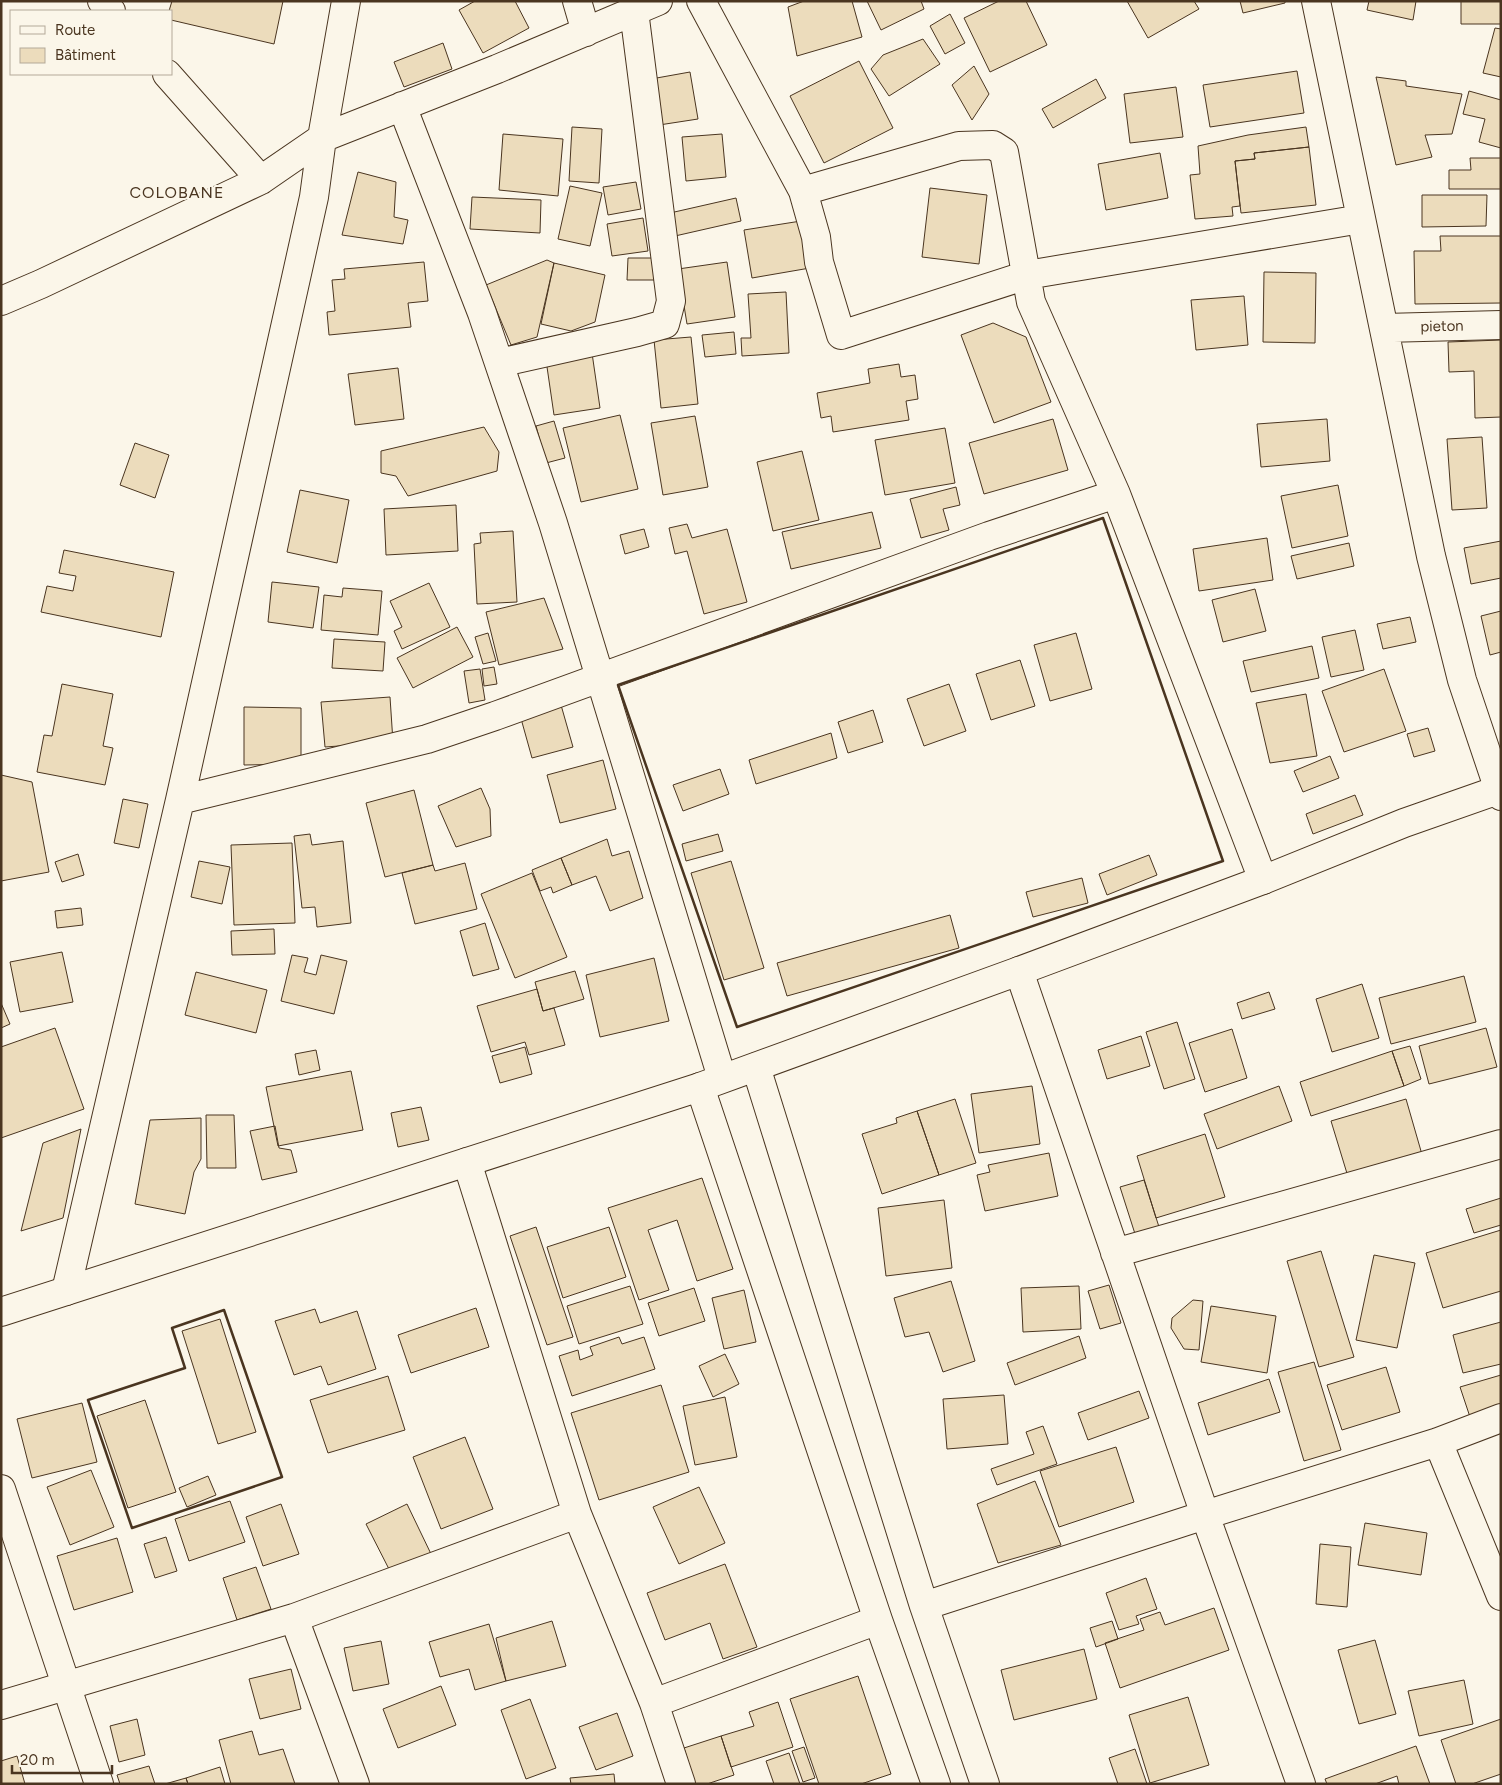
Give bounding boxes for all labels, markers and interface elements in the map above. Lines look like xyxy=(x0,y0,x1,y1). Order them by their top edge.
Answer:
legend xyxy=(10,10,172,75)
text: Route xyxy=(55,21,95,39)
text: Bâtiment xyxy=(55,46,116,64)
district label: COLOBANE xyxy=(130,183,224,202)
street label: pieton xyxy=(1420,317,1464,335)
scale bar xyxy=(12,1742,112,1774)
text: 20 m xyxy=(20,1751,54,1769)

